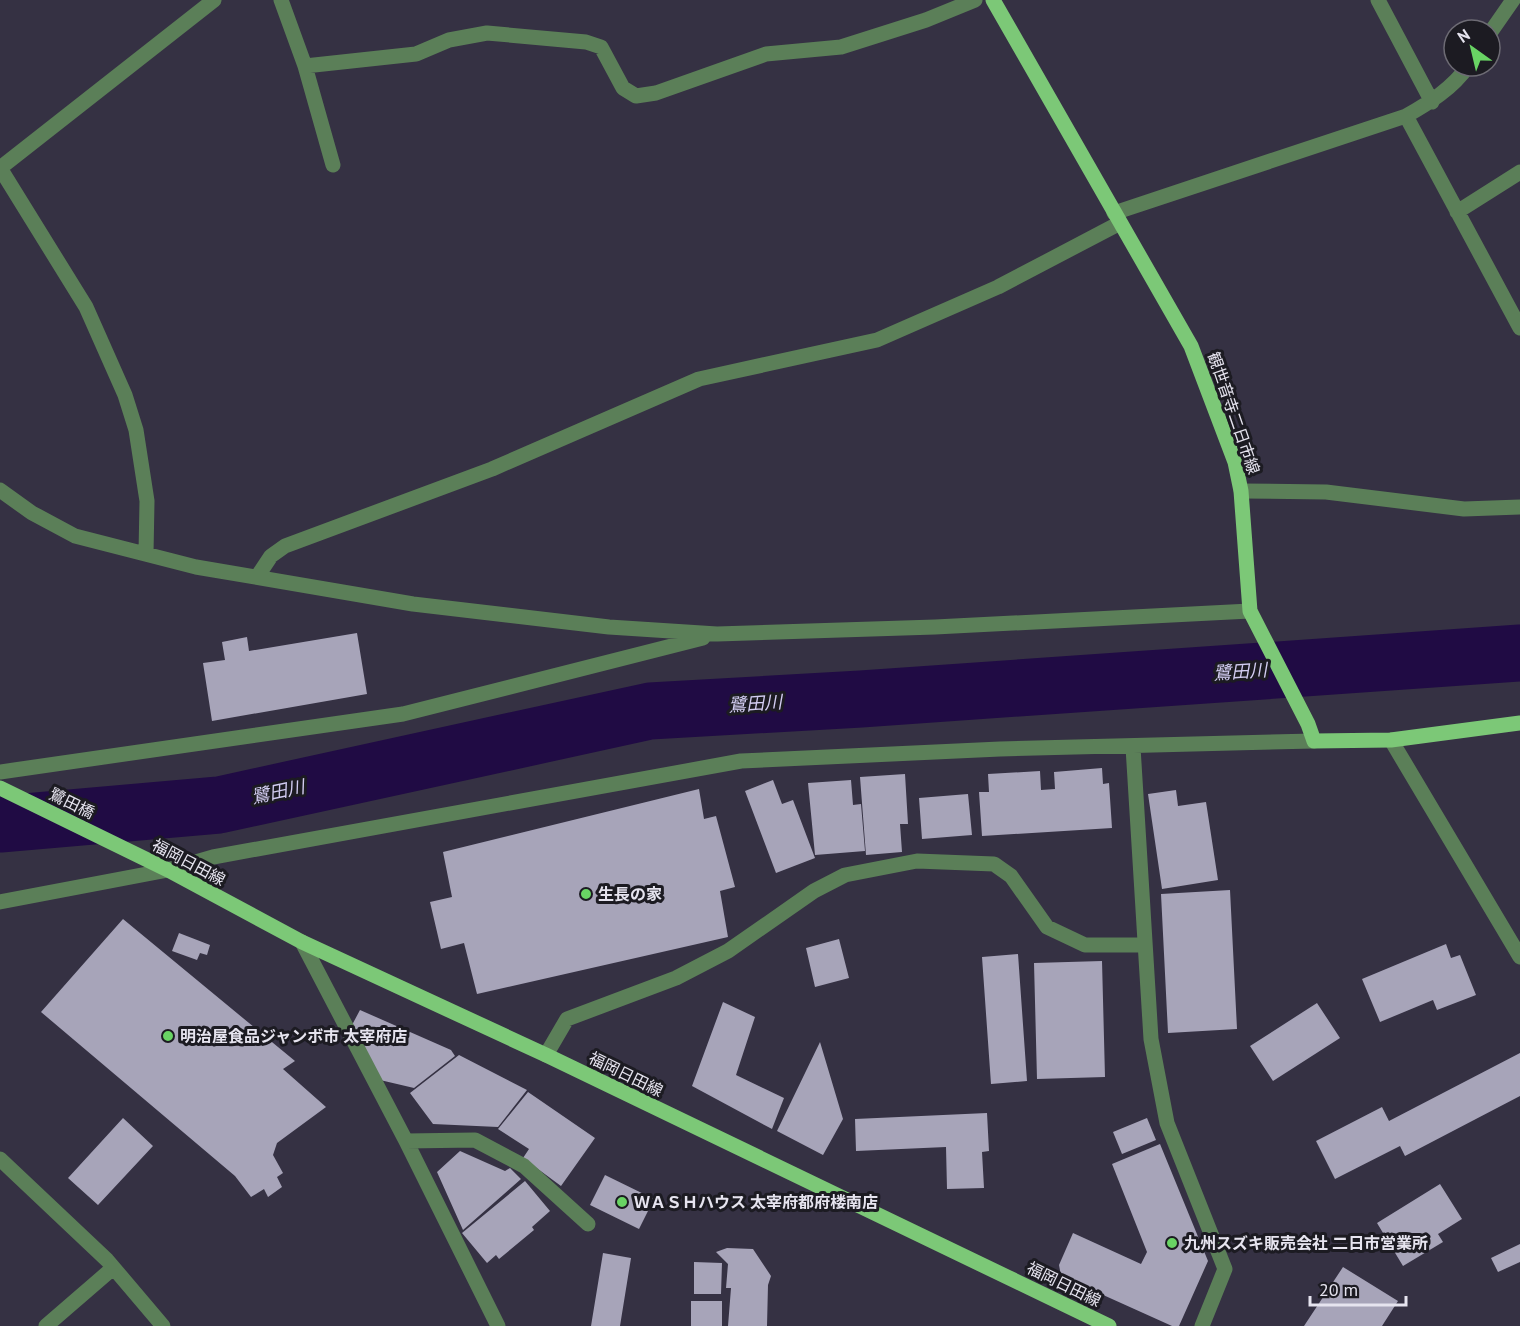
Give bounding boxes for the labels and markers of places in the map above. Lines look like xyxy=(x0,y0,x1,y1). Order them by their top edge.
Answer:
place label: 生長の家 xyxy=(598,884,662,904)
marker: 生長の家 xyxy=(579,887,593,901)
place label: 明治屋食品ジャンボ市 太宰府店 xyxy=(180,1026,407,1046)
marker: 明治屋食品ジャンボ市 太宰府店 xyxy=(161,1029,175,1043)
place label: ＷＡＳＨハウス 太宰府都府楼南店 xyxy=(634,1192,878,1212)
marker: ＷＡＳＨハウス 太宰府都府楼南店 xyxy=(615,1195,629,1209)
place label: 九州スズキ販売会社 二日市営業所 xyxy=(1184,1233,1428,1253)
marker: 九州スズキ販売会社 二日市営業所 xyxy=(1165,1236,1179,1250)

